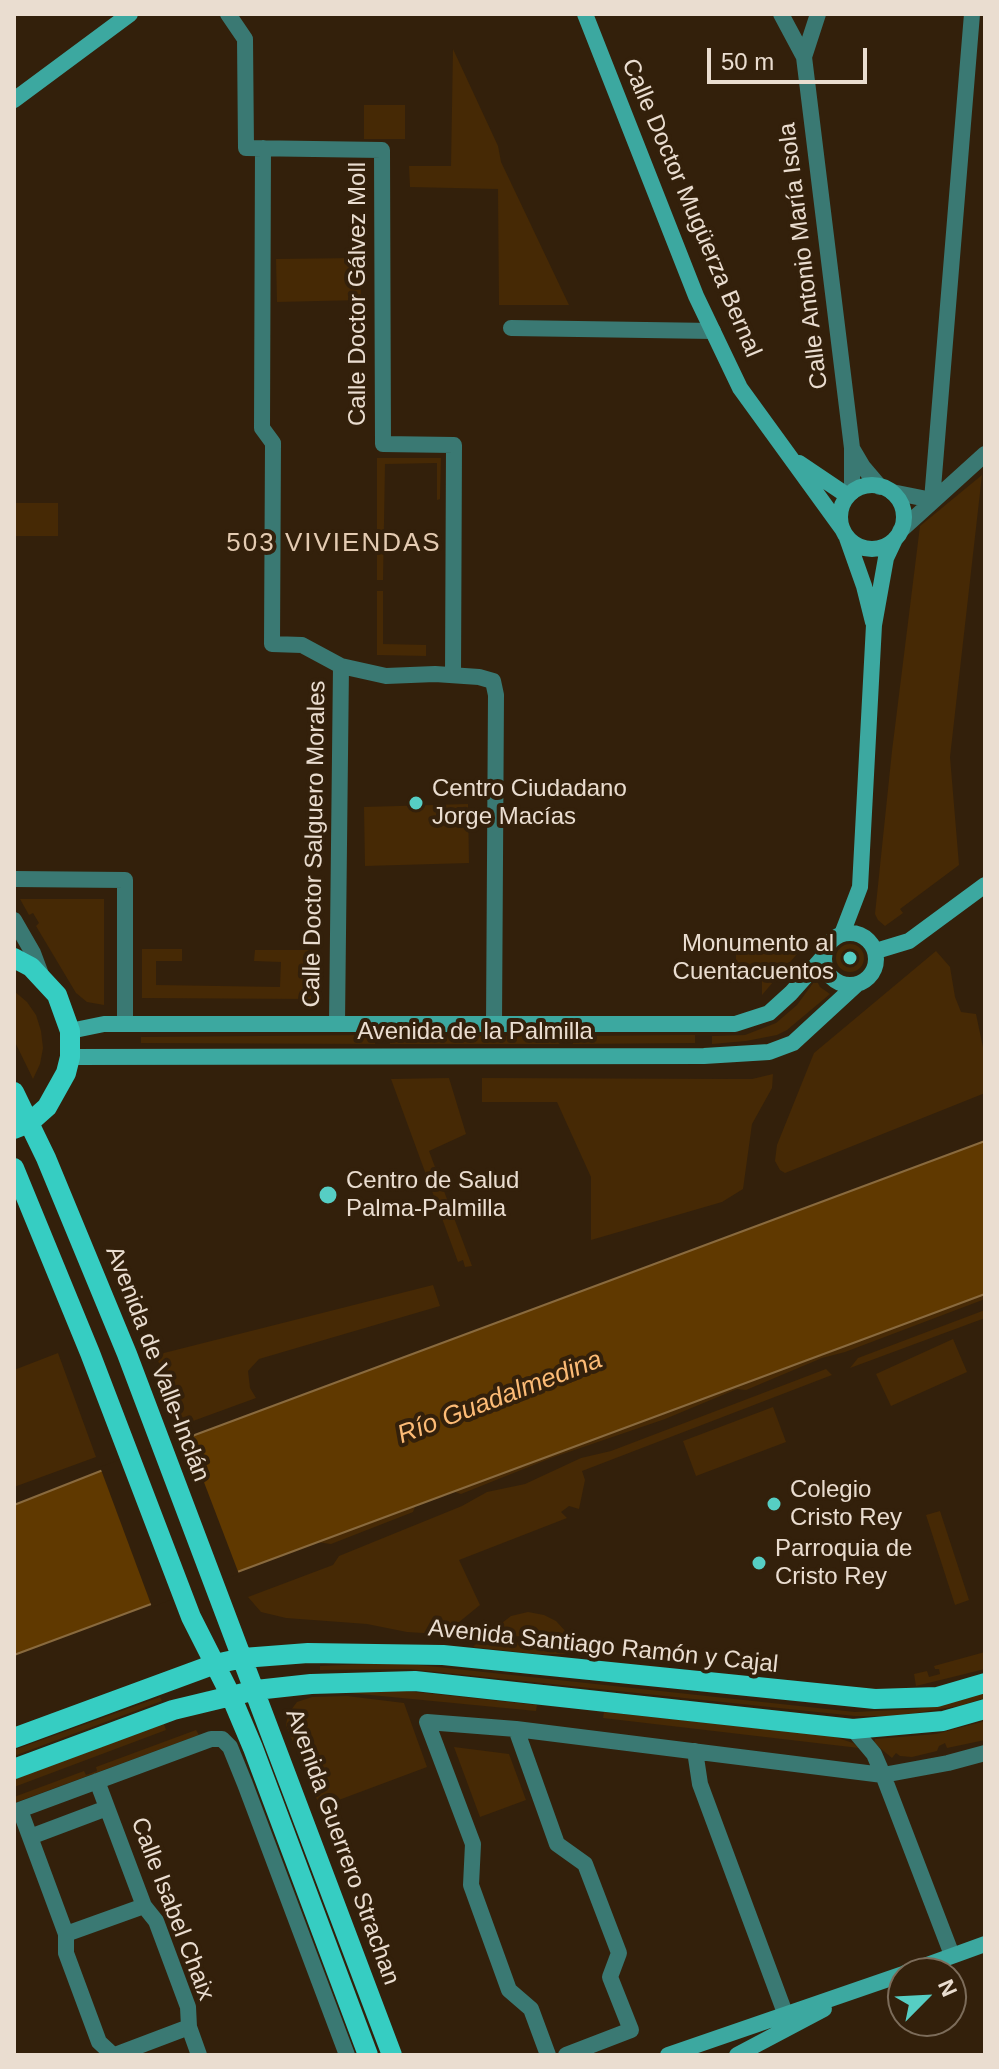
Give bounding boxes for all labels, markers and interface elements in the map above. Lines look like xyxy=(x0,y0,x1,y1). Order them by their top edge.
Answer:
scale bar xyxy=(711,32,871,82)
text: 50 m xyxy=(721,48,774,75)
street label: Calle Doctor Mugüerza Bernal xyxy=(615,54,767,362)
street label: Calle Antonio María Isola xyxy=(773,121,835,391)
street label: Calle Doctor Gálvez Moll xyxy=(344,162,372,426)
district label: 503 VIVIENDAS xyxy=(226,528,442,560)
street label: Calle Doctor Salguero Morales xyxy=(298,680,332,1008)
place label: Centro Ciudadano Jorge Macías xyxy=(432,775,627,831)
marker: Centro Ciudadano Jorge Macías xyxy=(407,794,425,812)
place label: Monumento al Cuentacuentos xyxy=(673,930,834,986)
marker: Monumento al Cuentacuentos xyxy=(841,949,859,967)
street label: Avenida de la Palmilla xyxy=(357,1018,593,1046)
place label: Centro de Salud Palma-Palmilla xyxy=(346,1167,519,1223)
marker: Centro de Salud Palma-Palmilla xyxy=(317,1184,339,1206)
street label: Avenida de Valle-Inclán xyxy=(99,1242,215,1486)
water label: Río Guadalmedina xyxy=(393,1345,607,1451)
place label: Colegio Cristo Rey xyxy=(790,1476,902,1532)
marker: Colegio Cristo Rey xyxy=(765,1495,783,1513)
place label: Parroquia de Cristo Rey xyxy=(775,1535,912,1591)
marker: Parroquia de Cristo Rey xyxy=(750,1554,768,1572)
street label: Avenida Santiago Ramón y Cajal xyxy=(427,1614,779,1680)
street label: Avenida Guerrero Strachan xyxy=(279,1705,405,1989)
street label: Calle Isabel Chaix xyxy=(124,1814,220,2004)
north arrow xyxy=(887,1957,967,2037)
text: N xyxy=(933,1975,962,2000)

